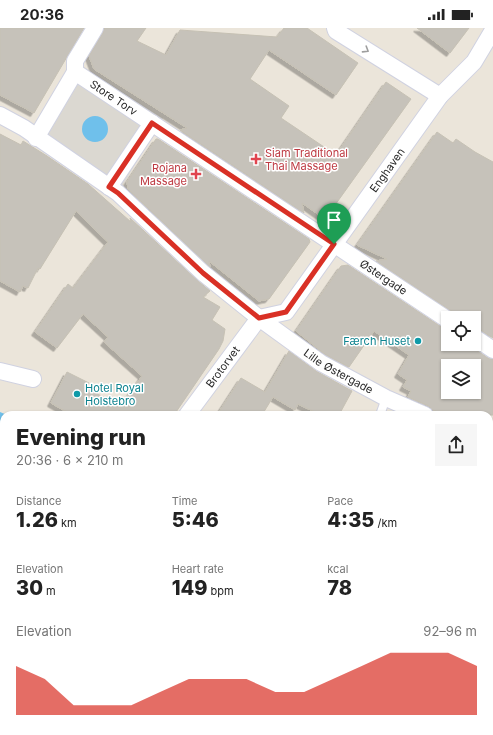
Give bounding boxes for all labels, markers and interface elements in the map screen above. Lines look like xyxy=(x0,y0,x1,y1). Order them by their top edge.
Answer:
text: 20:36 xyxy=(20,5,64,24)
one-way arrow xyxy=(362,45,369,53)
street label: Store Torv xyxy=(87,77,140,118)
street label: Enghaven xyxy=(367,145,408,195)
place label: Siam Traditional Thai Massage xyxy=(265,146,348,173)
marker: Siam Traditional Thai Massage xyxy=(250,153,262,165)
place label: Rojana Massage xyxy=(140,161,187,188)
marker: Rojana Massage xyxy=(190,168,202,180)
pin xyxy=(317,203,351,244)
icon: arrive xyxy=(323,209,345,231)
street label: Østergade xyxy=(357,256,410,298)
map controls xyxy=(441,311,481,399)
button: locate xyxy=(441,311,481,351)
place label: Færch Huset xyxy=(343,334,410,348)
marker: Færch Huset xyxy=(413,336,423,346)
street label: Brotorvet xyxy=(203,343,243,390)
street label: Lille Østergade xyxy=(301,346,376,397)
button: layers xyxy=(441,359,481,399)
place label: Hotel Royal Holstebro xyxy=(85,381,144,408)
marker: Hotel Royal Holstebro xyxy=(72,389,82,399)
text: Evening run xyxy=(16,424,146,450)
button: share xyxy=(435,424,477,466)
text: 20:36 · 6 × 210 m xyxy=(16,452,123,468)
text: Distance xyxy=(16,494,61,508)
text: Time xyxy=(172,494,197,508)
text: Pace xyxy=(327,494,353,508)
text: 1.26 xyxy=(16,508,58,532)
text: 5:46 xyxy=(172,508,219,532)
text: 4:35 xyxy=(327,508,374,532)
text: km xyxy=(58,516,77,530)
text: /km xyxy=(374,516,397,530)
text: Elevation xyxy=(16,562,63,576)
text: Heart rate xyxy=(172,562,224,576)
text: kcal xyxy=(327,562,348,576)
text: 30 xyxy=(16,576,43,600)
text: 149 xyxy=(172,576,208,600)
text: 78 xyxy=(327,576,352,600)
text: m xyxy=(43,584,56,598)
text: bpm xyxy=(208,584,234,598)
text: Elevation xyxy=(16,623,72,639)
text: 92–96 m xyxy=(423,623,477,639)

